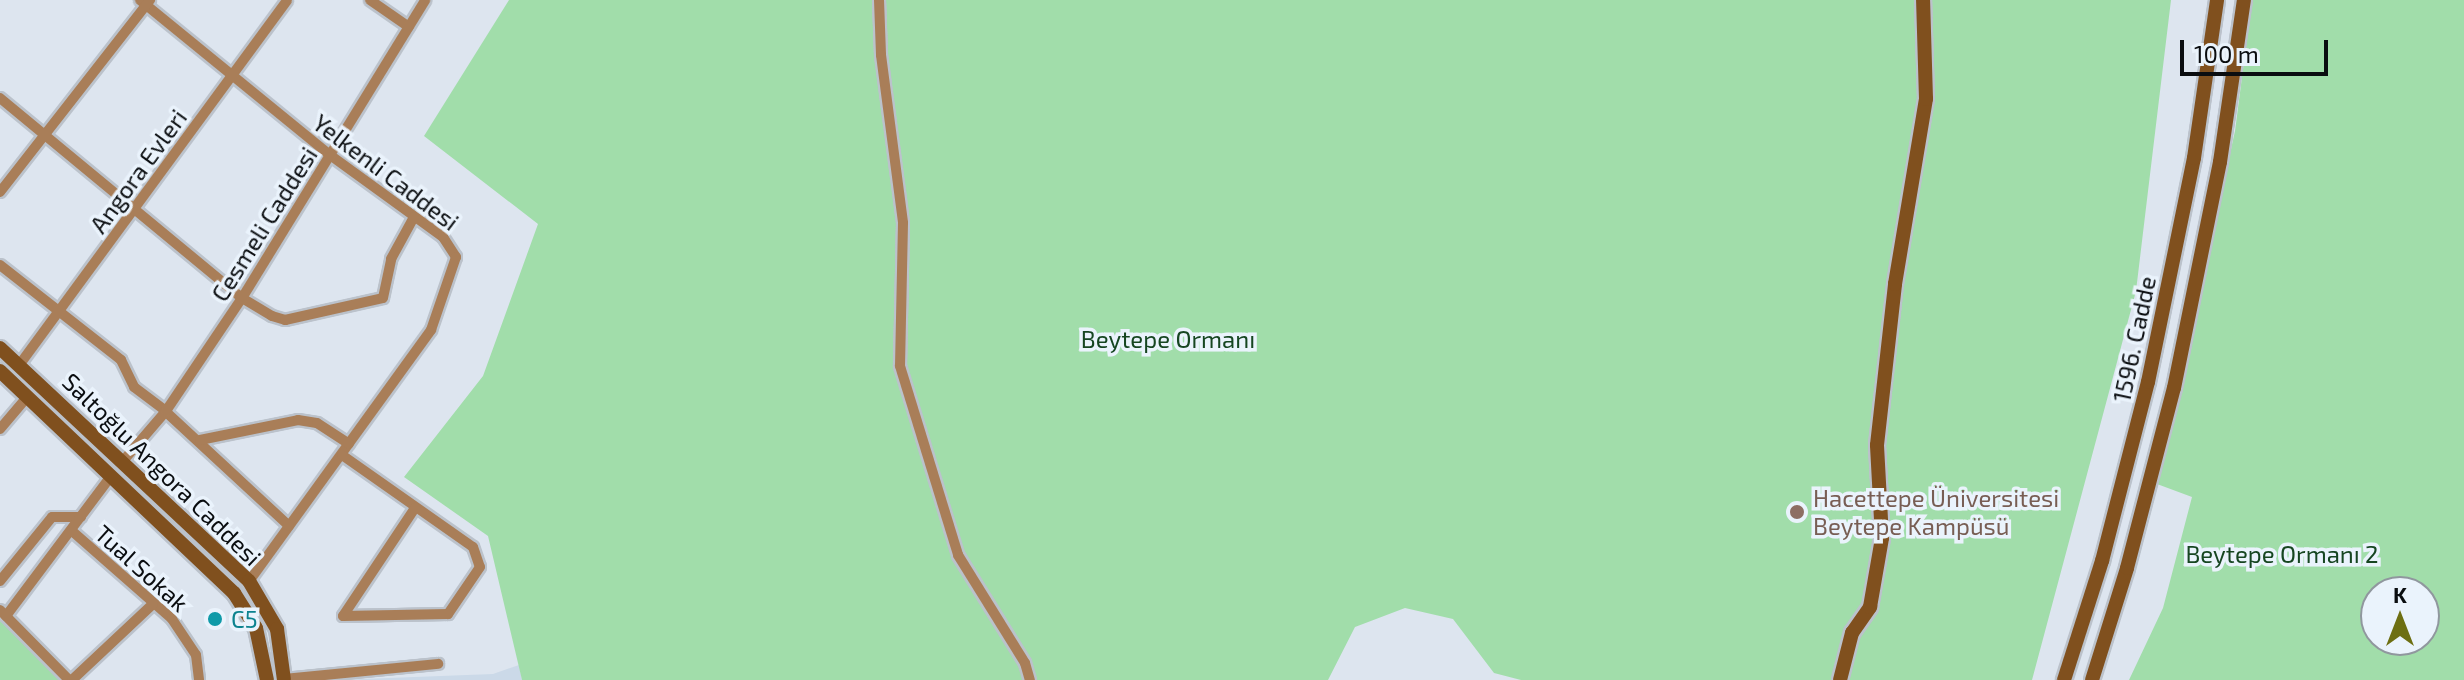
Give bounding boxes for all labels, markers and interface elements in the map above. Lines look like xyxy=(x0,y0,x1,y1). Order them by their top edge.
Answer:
scale bar xyxy=(2184,24,2332,74)
text: 100 m xyxy=(2194,39,2259,68)
street label: Angora Evleri xyxy=(84,104,192,238)
street label: Yelkenli Caddesi xyxy=(308,108,464,236)
street label: Cesmeli Caddesi xyxy=(205,142,323,306)
street label: 1596. Cadde xyxy=(2107,273,2161,405)
park label: Beytepe Ormanı xyxy=(1081,325,1255,353)
street label: Saltoğlu Angora Caddesi xyxy=(57,367,267,571)
place label: Hacettepe Üniversitesi Beytepe Kampüsü xyxy=(1813,484,2059,540)
marker: Hacettepe Üniversitesi Beytepe Kampüsü xyxy=(1788,503,1806,521)
street label: Tual Sokak xyxy=(89,519,195,617)
park label: Beytepe Ormanı 2 xyxy=(2185,540,2379,568)
north arrow xyxy=(2360,576,2440,656)
text: K xyxy=(2393,581,2407,607)
place label: C5 xyxy=(231,605,258,633)
marker: C5 xyxy=(206,610,224,628)

